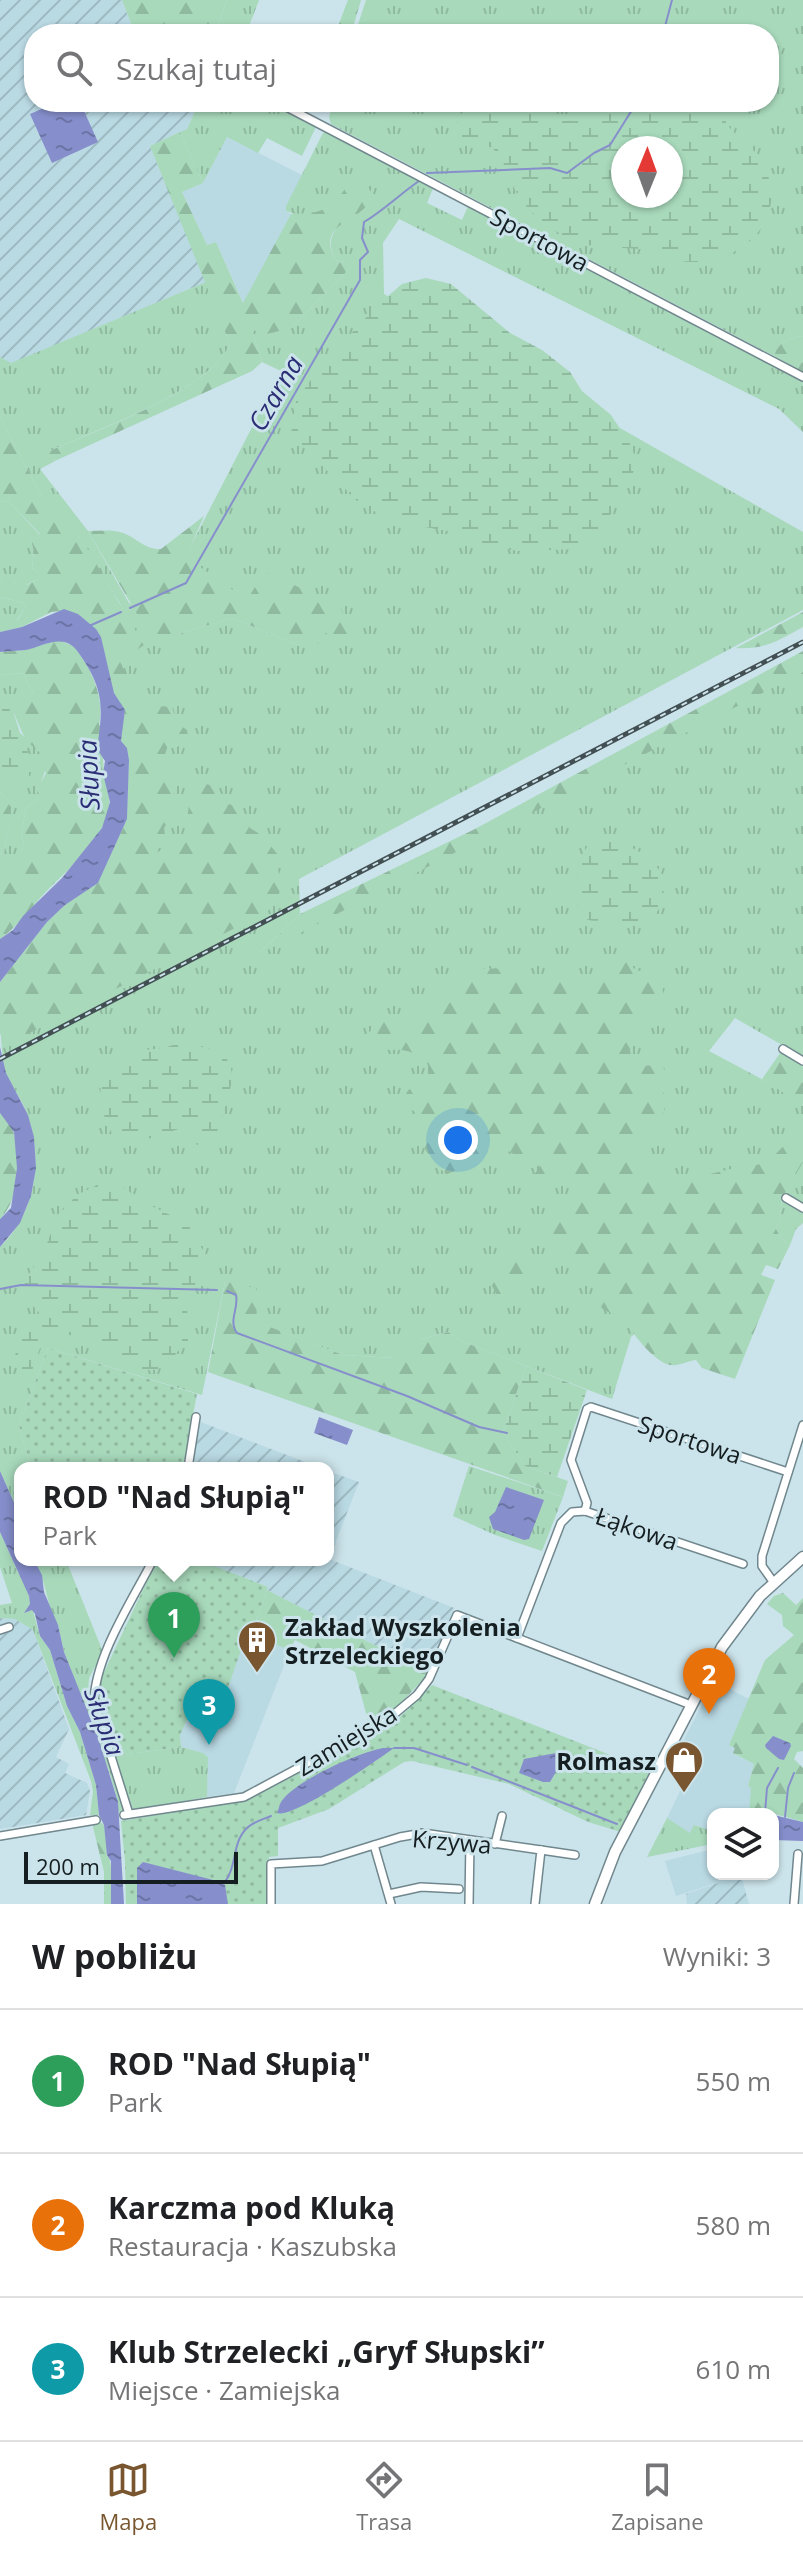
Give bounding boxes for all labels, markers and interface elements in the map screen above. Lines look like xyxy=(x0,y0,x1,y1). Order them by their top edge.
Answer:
search box xyxy=(24,24,779,112)
icon: search xyxy=(52,46,96,90)
text: Szukaj tutaj xyxy=(116,48,277,89)
north arrow xyxy=(611,136,683,208)
street label: Sportowa xyxy=(485,199,595,279)
water label: Czarna xyxy=(239,348,311,437)
water label: Słupia xyxy=(68,738,108,811)
your location xyxy=(438,1120,478,1160)
street label: Sportowa xyxy=(634,1407,746,1471)
popup xyxy=(14,1462,334,1566)
text: ROD "Nad Słupią" xyxy=(43,1476,305,1517)
street label: Łąkowa xyxy=(592,1499,682,1557)
text: Park xyxy=(43,1517,97,1553)
pin: 1 xyxy=(148,1592,200,1658)
place label: Zakład Wyszkolenia Strzeleckiego xyxy=(285,1610,521,1671)
building icon: Zakład Wyszkolenia Strzeleckiego xyxy=(236,1619,278,1674)
pin: 2 xyxy=(683,1648,735,1714)
pin: 3 xyxy=(183,1679,235,1745)
water label: Słupia xyxy=(76,1682,134,1761)
street label: Zamiejska xyxy=(289,1697,403,1783)
shop icon: Rolmasz xyxy=(663,1739,705,1794)
place label: Rolmasz xyxy=(556,1744,656,1777)
map controls xyxy=(707,1808,779,1880)
button: layers xyxy=(707,1808,779,1880)
street label: Krzywa xyxy=(411,1821,493,1861)
scale bar xyxy=(24,1848,238,1884)
text: 200 m xyxy=(36,1851,100,1881)
text: W pobliżu xyxy=(32,1933,197,1979)
text: Wyniki: 3 xyxy=(663,1938,771,1974)
text: ROD "Nad Słupią" xyxy=(108,2043,371,2084)
text: 1 xyxy=(51,2063,65,2099)
text: 550 m xyxy=(696,2063,771,2099)
text: Park xyxy=(108,2084,162,2120)
text: Karczma pod Kluką xyxy=(108,2187,395,2228)
text: 2 xyxy=(51,2207,65,2243)
text: 580 m xyxy=(696,2207,771,2243)
text: Restauracja · Kaszubska xyxy=(108,2228,397,2264)
text: Klub Strzelecki „Gryf Słupski” xyxy=(108,2331,545,2372)
text: 3 xyxy=(51,2351,65,2387)
text: 610 m xyxy=(696,2351,771,2387)
text: Miejsce · Zamiejska xyxy=(108,2372,341,2408)
tab: Mapa xyxy=(99,2458,157,2536)
tab: Trasa xyxy=(356,2458,412,2536)
tab: Zapisane xyxy=(611,2458,704,2536)

